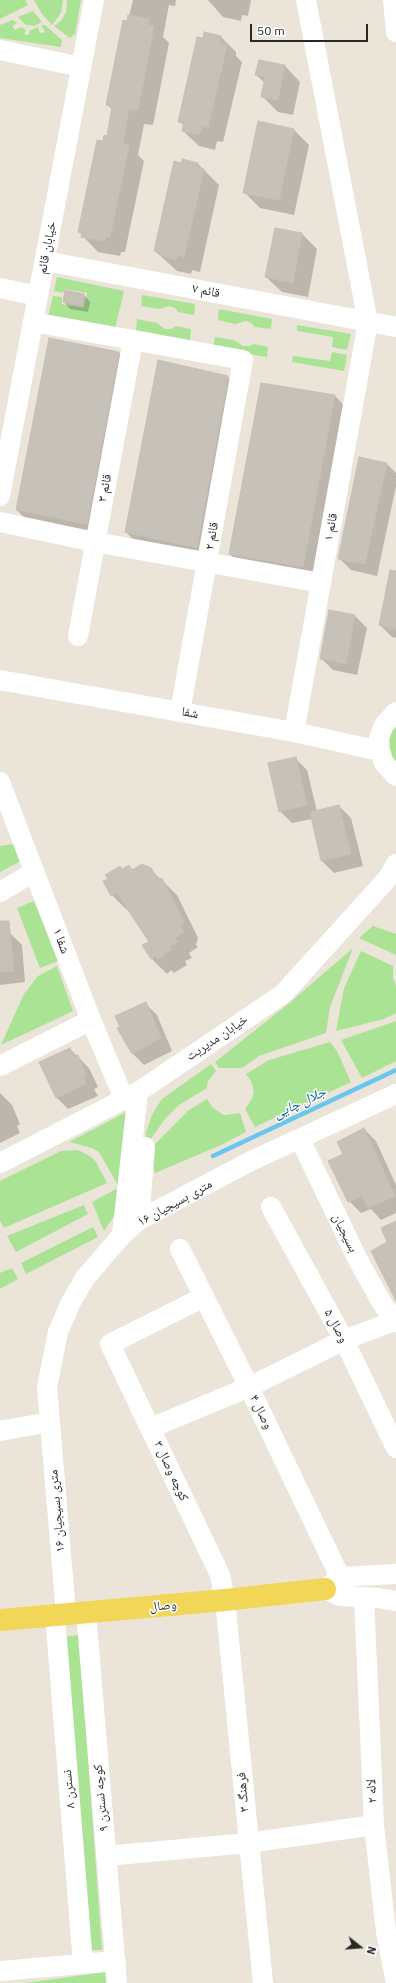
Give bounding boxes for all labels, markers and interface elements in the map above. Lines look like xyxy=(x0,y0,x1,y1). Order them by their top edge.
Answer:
scale bar xyxy=(252,16,370,42)
text: 50 m xyxy=(257,23,285,38)
street label: خیابان قائم xyxy=(34,221,60,275)
street label: قائم ۷ xyxy=(191,281,221,301)
street label: قائم ۳ xyxy=(95,473,115,503)
street label: قائم ۱ xyxy=(321,512,341,542)
street label: قائم ۲ xyxy=(202,521,222,551)
street label: شفا xyxy=(180,704,200,722)
street label: شفا ۱ xyxy=(49,926,73,956)
street label: خیابان مدیریت xyxy=(183,1012,251,1064)
water label: جلال چایی xyxy=(271,1084,329,1122)
street label: ۱۶ متری بسیجیان xyxy=(135,1176,215,1230)
street label: بسیجیان xyxy=(329,1211,361,1255)
street label: وصال ۵ xyxy=(321,1306,351,1346)
street label: وصال ۴ xyxy=(246,1392,276,1432)
street label: کوچه وصال ۳ xyxy=(150,1438,192,1504)
street label: ۱۶ متری بسیجیان xyxy=(46,1469,68,1553)
street label: وصال xyxy=(149,1597,177,1615)
street label: کوچه نسترن ۹ xyxy=(90,1764,112,1832)
street label: نسترن ۸ xyxy=(60,1769,78,1809)
street label: فرهنگ ۳ xyxy=(233,1771,253,1813)
street label: لاله ۲ xyxy=(364,1778,380,1804)
north arrow xyxy=(340,1927,380,1967)
text: N xyxy=(364,1945,379,1956)

